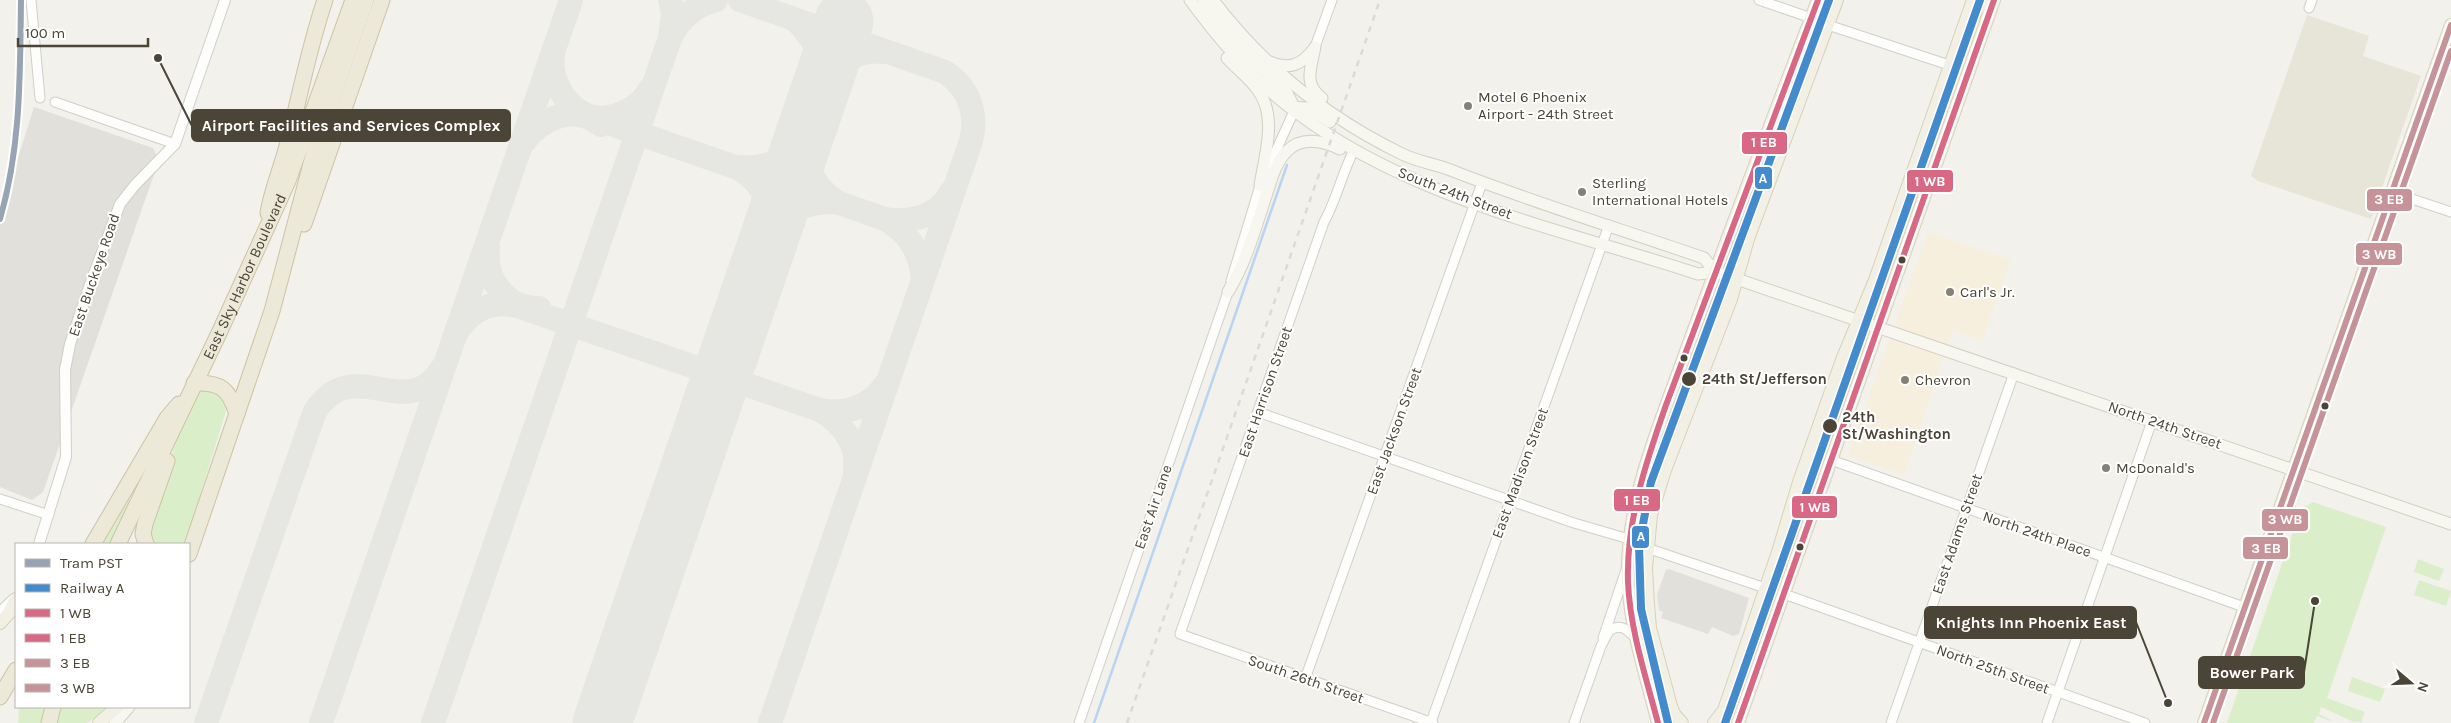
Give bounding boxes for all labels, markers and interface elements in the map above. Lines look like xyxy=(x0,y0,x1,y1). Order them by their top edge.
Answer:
scale bar xyxy=(18,15,148,47)
text: 100 m xyxy=(25,24,65,42)
place label: Motel 6 Phoenix Airport - 24th Street xyxy=(1478,88,1614,123)
marker: Motel 6 Phoenix Airport - 24th Street xyxy=(1462,100,1474,112)
callout: Airport Facilities and Services Complex xyxy=(192,110,510,141)
text: Airport Facilities and Services Complex xyxy=(202,116,500,135)
line badge: 1 EB xyxy=(1741,131,1788,155)
text: 1 EB xyxy=(1751,134,1777,151)
street label: South 24th Street xyxy=(1395,163,1515,223)
line badge: A xyxy=(1754,166,1773,190)
line badge: 1 WB xyxy=(1906,169,1954,193)
text: A xyxy=(1759,170,1768,187)
text: 1 WB xyxy=(1915,173,1945,190)
place label: Sterling International Hotels xyxy=(1592,174,1728,209)
marker: Sterling International Hotels xyxy=(1576,186,1588,198)
line badge: 3 EB xyxy=(2366,188,2413,212)
street label: East Sky Harbor Boulevard xyxy=(199,191,290,362)
text: 3 EB xyxy=(2374,191,2404,208)
street label: East Buckeye Road xyxy=(65,211,123,339)
line badge: 3 WB xyxy=(2355,242,2403,266)
text: 3 WB xyxy=(2362,246,2396,263)
unlabelled marker xyxy=(1897,255,1907,265)
place label: Carl's Jr. xyxy=(1960,283,2015,301)
marker: Carl's Jr. xyxy=(1944,286,1956,298)
street label: East Harrison Street xyxy=(1234,324,1296,460)
unlabelled marker xyxy=(1679,353,1689,363)
street label: East Jackson Street xyxy=(1363,365,1426,497)
marker: 24th St/Jefferson xyxy=(1680,370,1698,388)
place label: 24th St/Jefferson xyxy=(1702,370,1827,388)
place label: Chevron xyxy=(1915,371,1971,389)
marker: Chevron xyxy=(1899,374,1911,386)
street label: North 24th Street xyxy=(2106,397,2224,453)
unlabelled marker xyxy=(2320,401,2330,411)
street label: East Madison Street xyxy=(1488,405,1552,541)
place label: 24th St/Washington xyxy=(1842,408,1951,443)
marker: 24th St/Washington xyxy=(1821,417,1839,435)
place label: McDonald's xyxy=(2116,459,2195,477)
marker: McDonald's xyxy=(2100,462,2112,474)
street label: East Air Lane xyxy=(1130,463,1176,551)
street label: East Adams Street xyxy=(1928,471,1986,597)
line badge: 1 EB xyxy=(1613,488,1661,512)
text: 1 EB xyxy=(1624,492,1650,509)
line badge: 1 WB xyxy=(1791,495,1838,519)
text: 1 WB xyxy=(1800,499,1830,516)
street label: North 24th Place xyxy=(1980,507,2094,561)
line badge: 3 WB xyxy=(2261,508,2309,532)
text: 3 WB xyxy=(2268,511,2302,528)
line badge: A xyxy=(1631,525,1650,549)
text: A xyxy=(1637,528,1646,545)
line badge: 3 EB xyxy=(2242,536,2289,560)
text: 3 EB xyxy=(2251,540,2281,557)
unlabelled marker xyxy=(1795,542,1805,552)
legend xyxy=(15,543,190,708)
text: Tram PST xyxy=(60,554,123,572)
text: Railway A xyxy=(60,579,125,597)
text: 1 WB xyxy=(60,604,91,622)
callout: Knights Inn Phoenix East xyxy=(1925,607,2136,638)
text: Knights Inn Phoenix East xyxy=(1935,613,2127,632)
text: 1 EB xyxy=(60,629,86,647)
street label: North 25th Street xyxy=(1934,640,2052,698)
street label: South 26th Street xyxy=(1246,651,1367,707)
text: 3 EB xyxy=(60,654,90,672)
callout: Bower Park xyxy=(2199,657,2304,688)
north arrow xyxy=(2386,658,2436,708)
text: Bower Park xyxy=(2210,663,2295,682)
text: 3 WB xyxy=(60,679,95,697)
text: N xyxy=(2413,680,2432,695)

